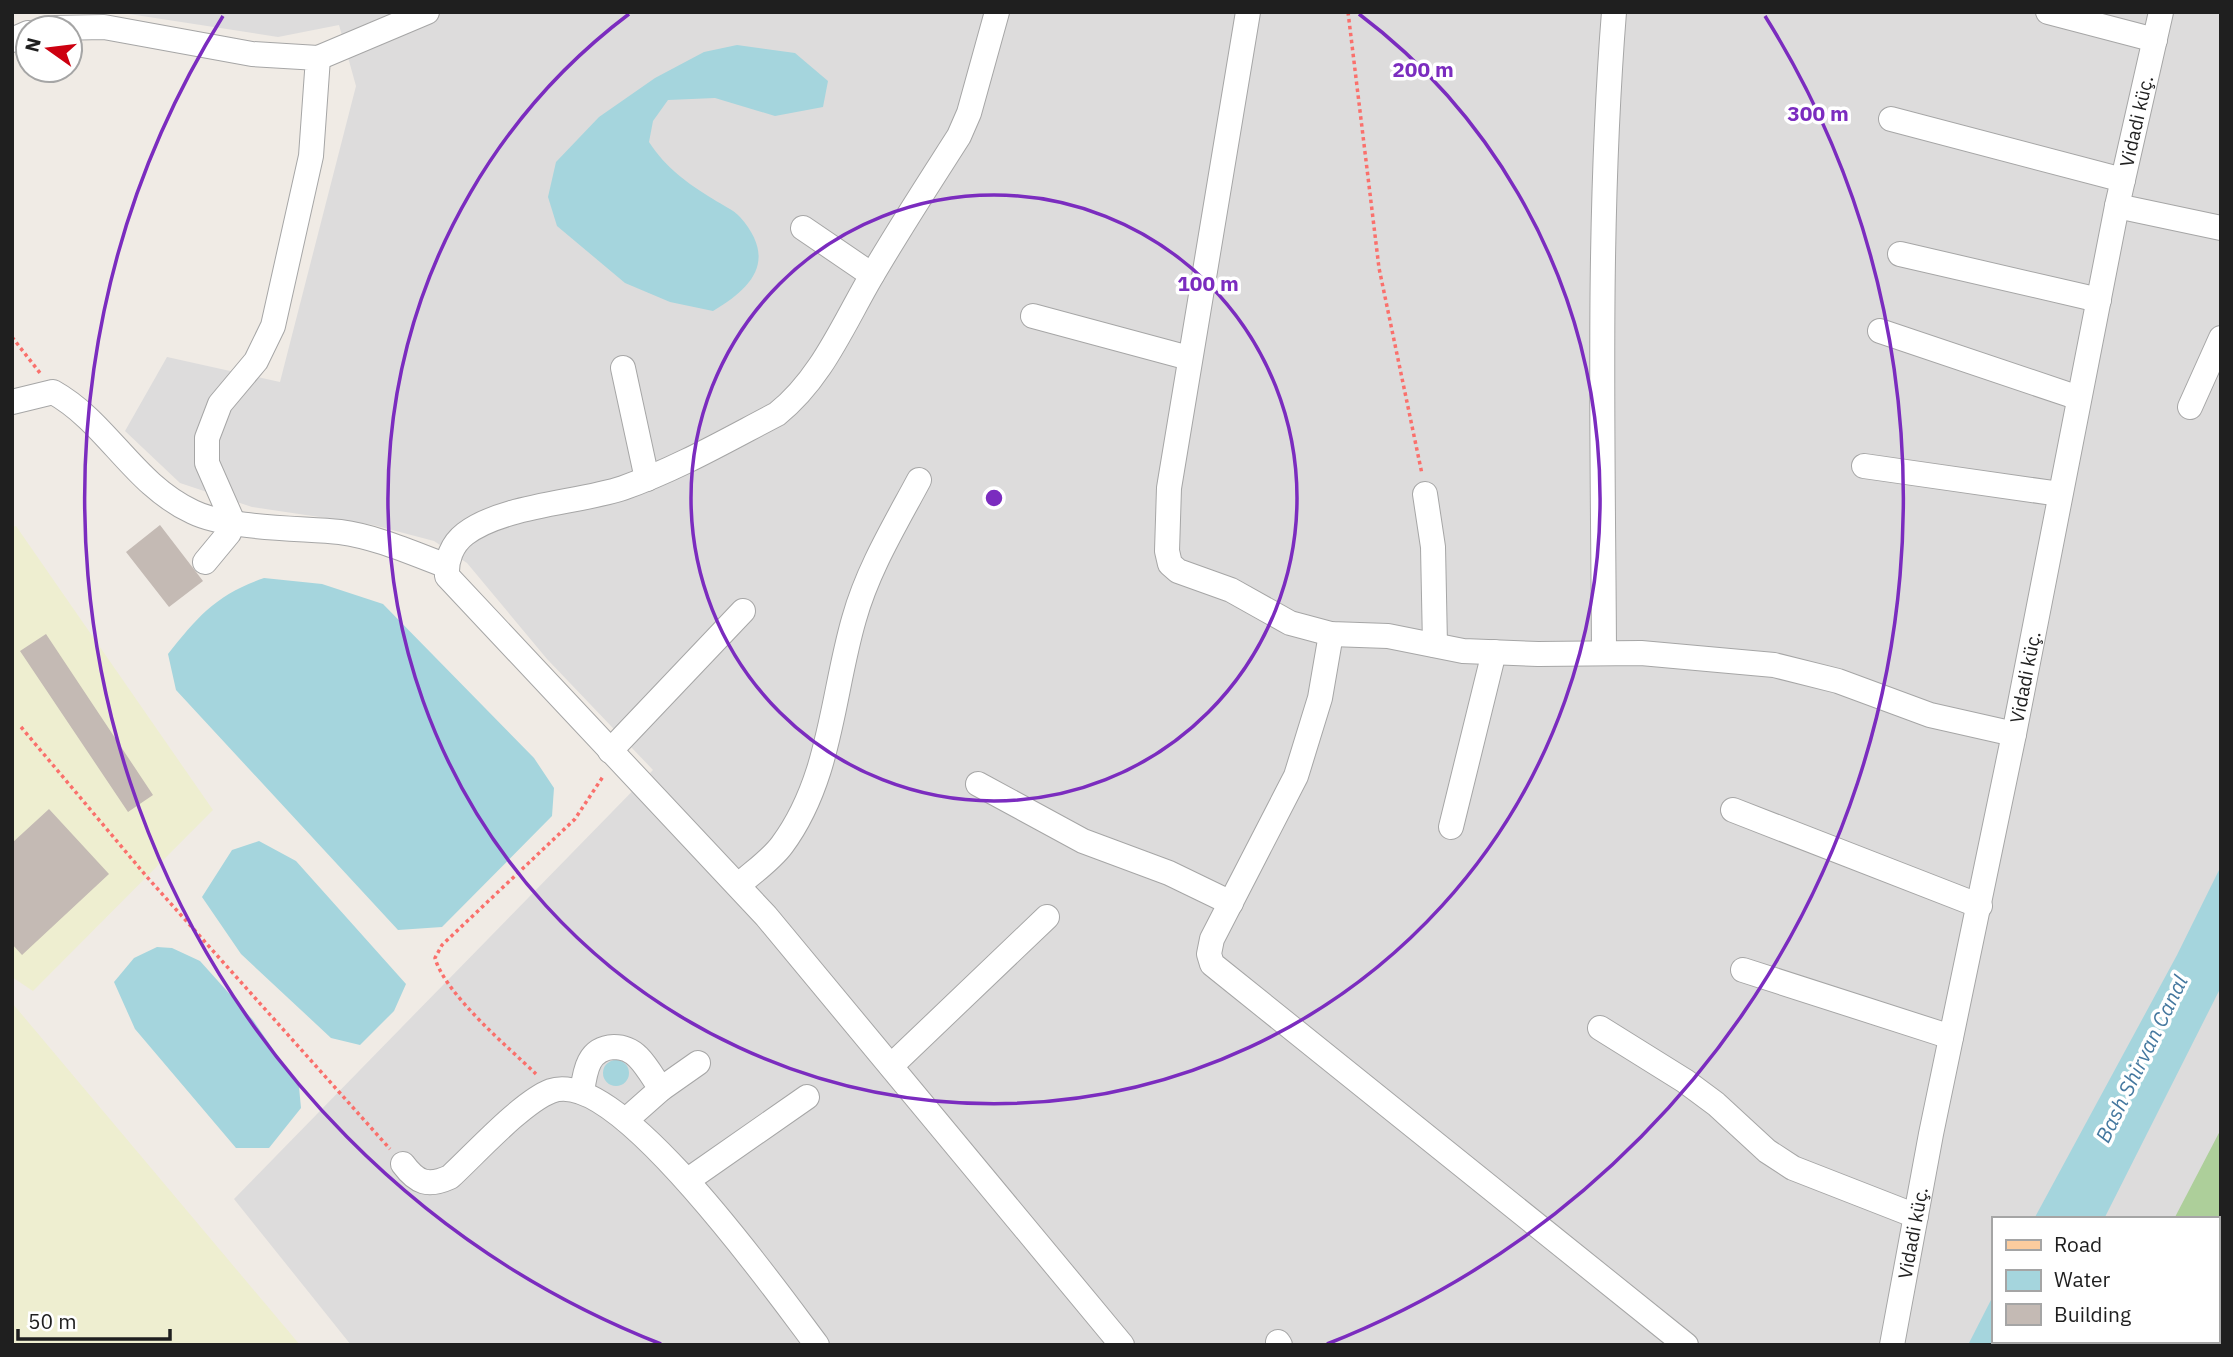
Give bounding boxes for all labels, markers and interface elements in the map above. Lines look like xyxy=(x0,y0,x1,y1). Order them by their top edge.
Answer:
north arrow xyxy=(14,14,84,84)
text: N xyxy=(19,35,46,54)
text: 200 m xyxy=(1392,55,1454,83)
street label: Vidadi küç. xyxy=(2114,73,2158,169)
text: 300 m xyxy=(1787,99,1849,127)
text: 100 m xyxy=(1177,269,1239,297)
centre of rings xyxy=(982,486,1006,510)
street label: Vidadi küç. xyxy=(2004,629,2046,725)
water label: Bash Shirvan Canal xyxy=(2088,970,2194,1147)
street label: Vidadi küç. xyxy=(1892,1185,1933,1281)
legend xyxy=(1992,1217,2219,1343)
text: Road xyxy=(2054,1230,2102,1258)
text: Water xyxy=(2054,1265,2111,1293)
scale bar xyxy=(18,1298,170,1342)
text: Building xyxy=(2054,1300,2131,1328)
text: 50 m xyxy=(28,1307,77,1335)

